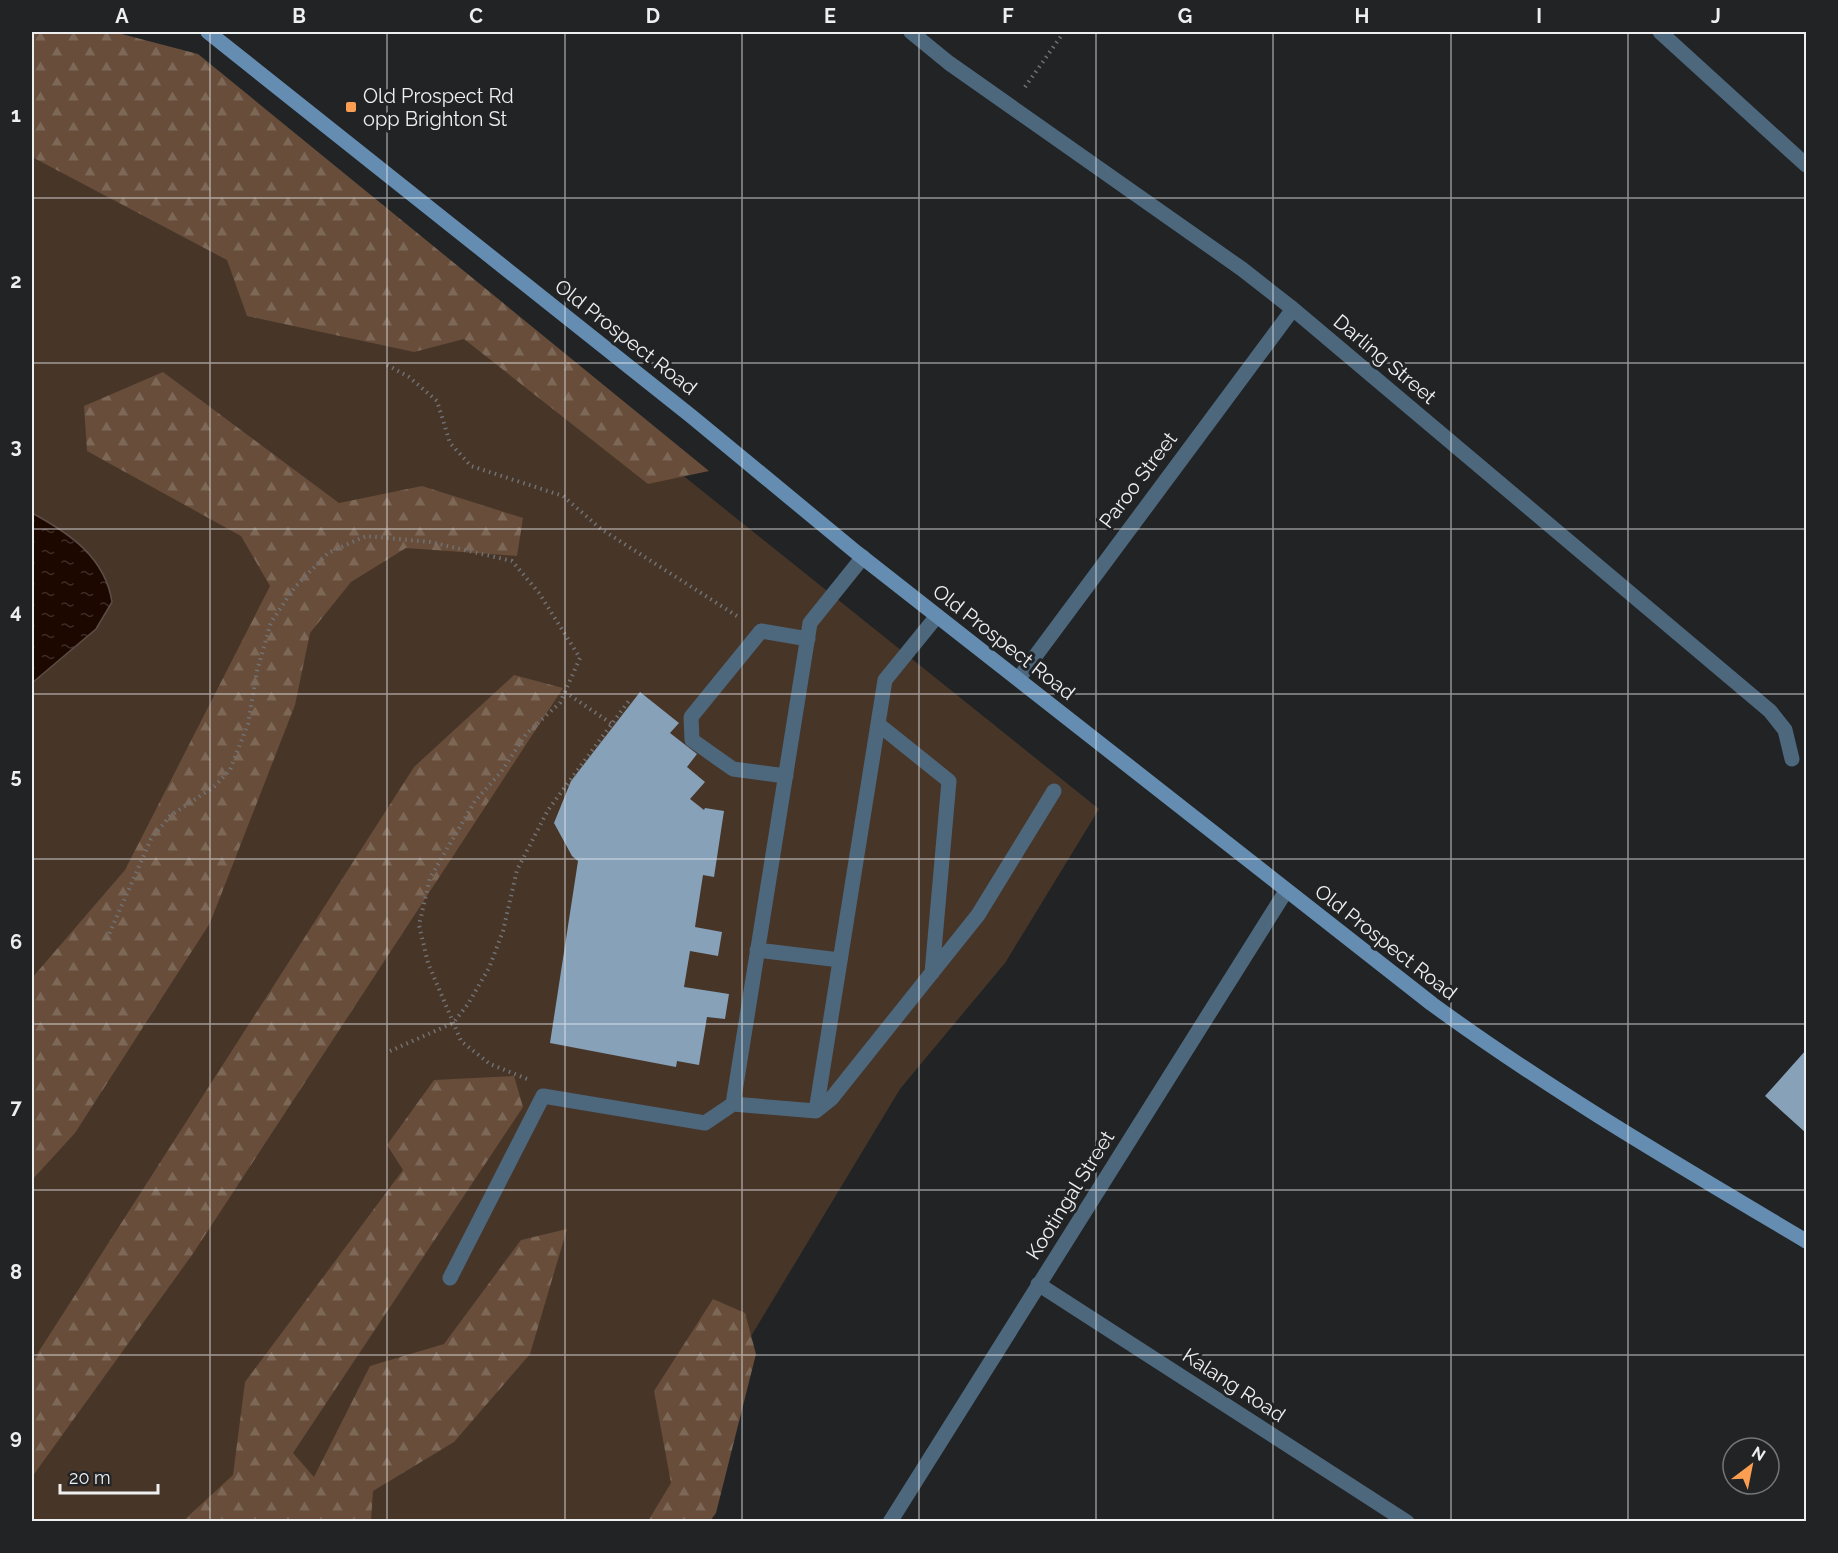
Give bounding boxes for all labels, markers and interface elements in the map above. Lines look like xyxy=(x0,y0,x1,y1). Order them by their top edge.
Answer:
text: A xyxy=(115,4,129,28)
text: B xyxy=(292,4,306,28)
text: C xyxy=(469,4,483,28)
text: D xyxy=(646,4,660,28)
text: E xyxy=(824,4,836,28)
text: F xyxy=(1002,4,1014,28)
text: G xyxy=(1178,4,1192,28)
text: H xyxy=(1355,4,1369,28)
text: I xyxy=(1536,4,1542,28)
text: J xyxy=(1711,4,1721,28)
place label: Old Prospect Rd opp Brighton St xyxy=(363,84,514,131)
marker: Old Prospect Rd opp Brighton St xyxy=(344,100,358,114)
text: 1 xyxy=(11,103,21,127)
text: 2 xyxy=(10,269,22,293)
street label: Old Prospect Road xyxy=(550,274,702,400)
street label: Darling Street xyxy=(1329,309,1441,409)
street label: Paroo Street xyxy=(1094,427,1182,533)
text: 3 xyxy=(10,434,22,458)
street label: Old Prospect Road xyxy=(928,579,1080,705)
text: 4 xyxy=(10,599,22,623)
text: 5 xyxy=(10,764,22,788)
street label: Old Prospect Road xyxy=(1310,879,1462,1005)
text: 6 xyxy=(10,930,22,954)
text: 7 xyxy=(10,1095,22,1119)
street label: Kootingal Street xyxy=(1021,1126,1119,1264)
text: 8 xyxy=(10,1260,22,1284)
street label: Kalang Road xyxy=(1178,1343,1290,1427)
text: 9 xyxy=(10,1425,22,1449)
north arrow xyxy=(1721,1436,1781,1496)
text: N xyxy=(1748,1442,1769,1465)
scale bar xyxy=(60,1457,158,1495)
text: 20 m xyxy=(69,1467,111,1488)

